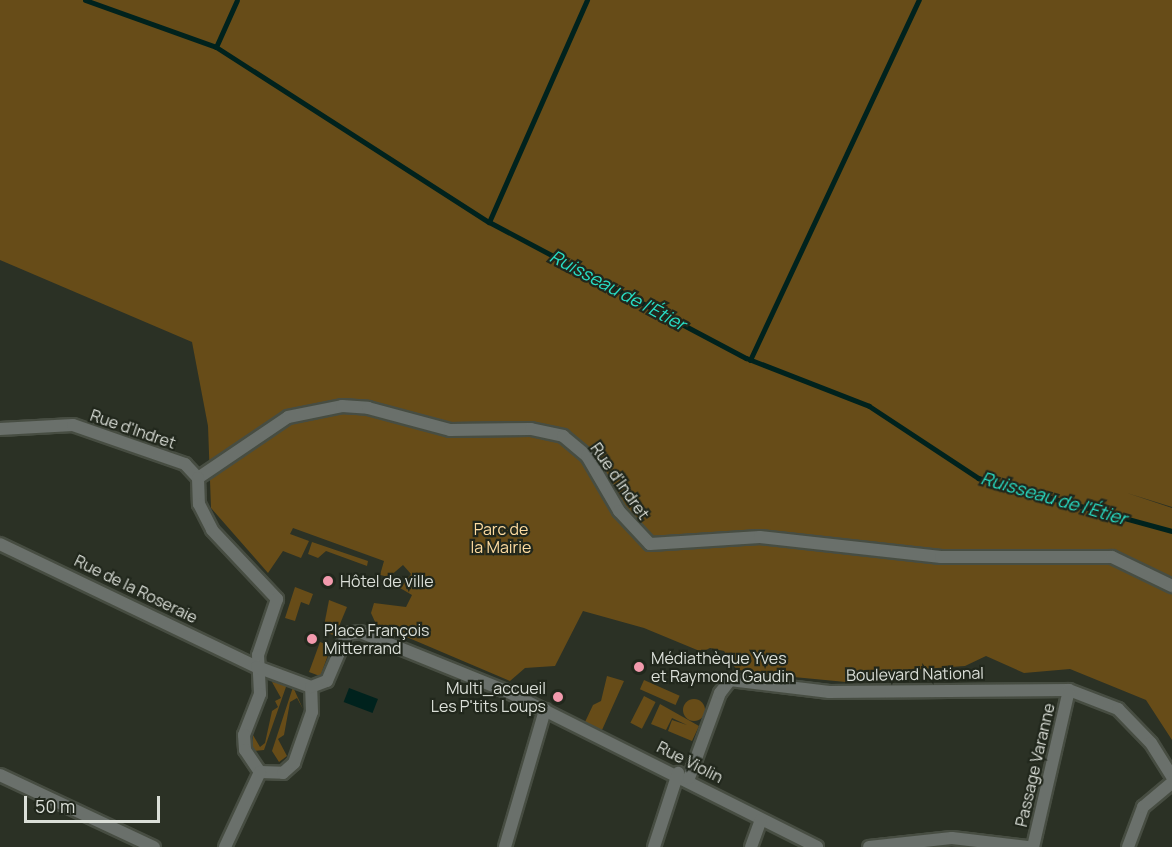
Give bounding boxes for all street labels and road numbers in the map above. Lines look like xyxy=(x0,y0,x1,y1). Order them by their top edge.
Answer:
street label: Rue d'Indret xyxy=(88,405,178,453)
street label: Rue d'Indret xyxy=(587,439,653,523)
street label: Rue de la Roseraie xyxy=(71,551,201,627)
street label: Boulevard National xyxy=(846,663,984,685)
street label: Passage Varanne xyxy=(1011,701,1059,829)
street label: Rue Violin xyxy=(654,737,726,787)

